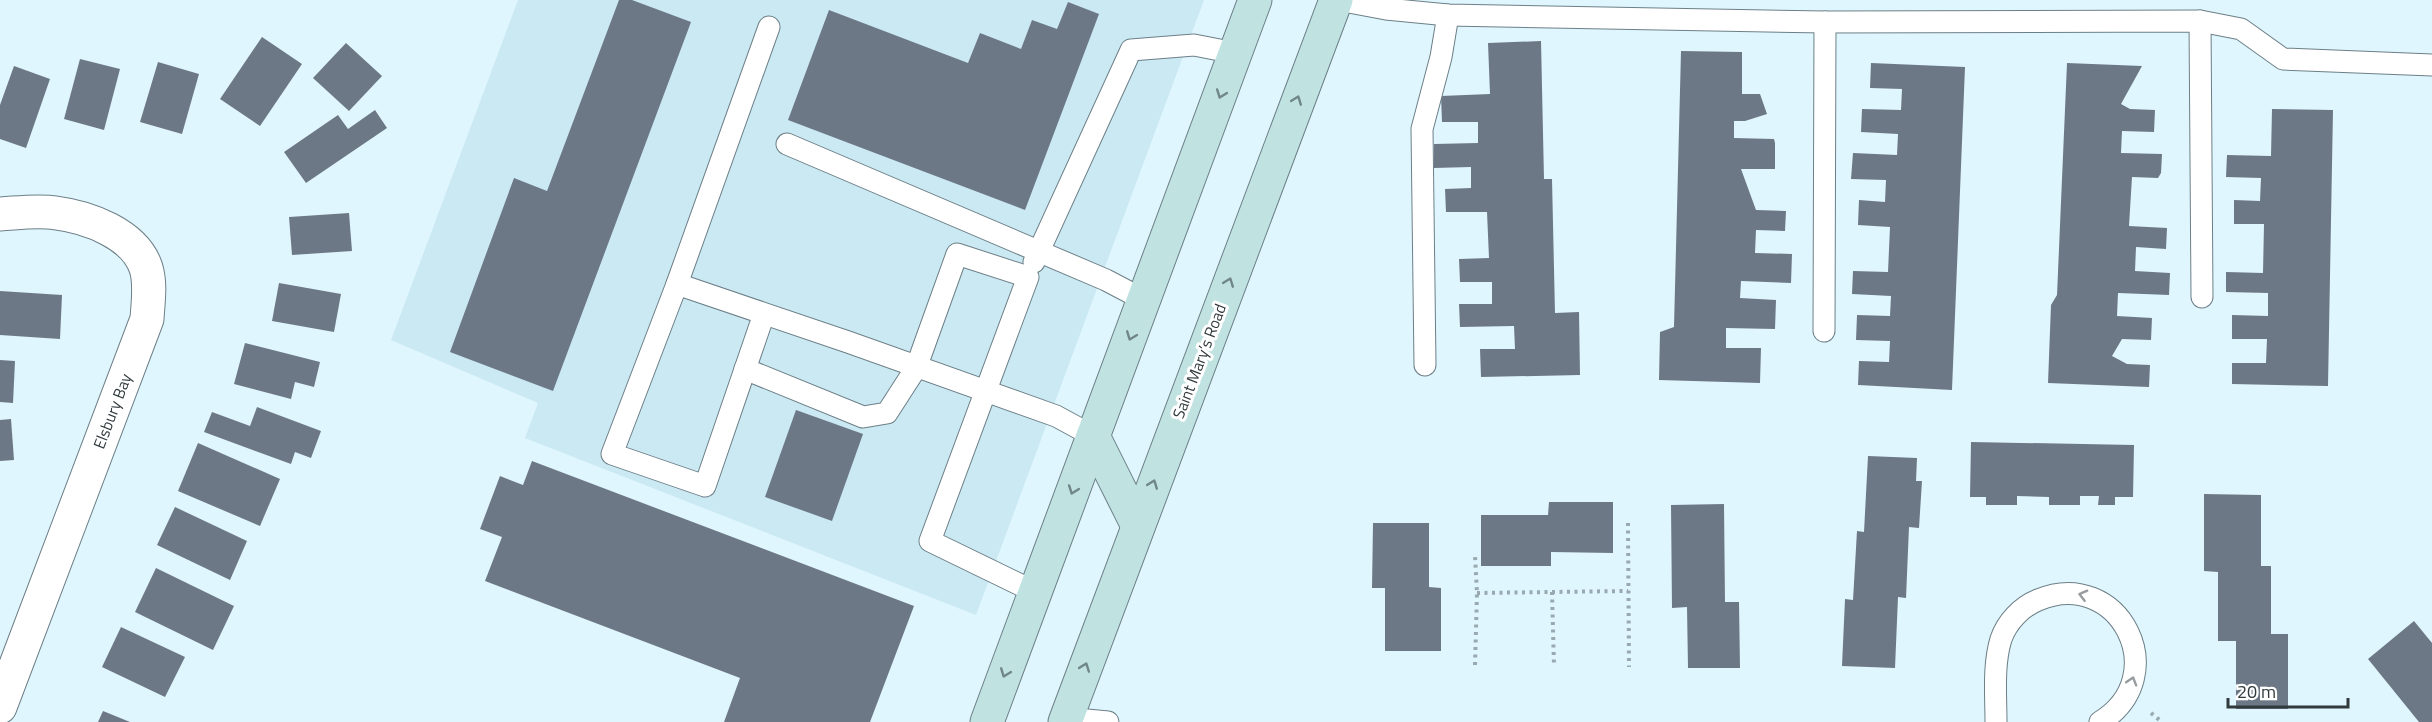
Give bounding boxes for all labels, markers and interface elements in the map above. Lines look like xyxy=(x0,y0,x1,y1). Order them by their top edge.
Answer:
one-way arrow xyxy=(1215,89,1228,99)
one-way arrow xyxy=(1290,95,1303,105)
one-way arrow xyxy=(1222,277,1234,288)
street label: Saint Mary’s Road xyxy=(1166,300,1232,422)
one-way arrow xyxy=(1126,330,1138,341)
street label: Elsbury Bay xyxy=(87,369,137,452)
one-way arrow xyxy=(1146,480,1158,491)
one-way arrow xyxy=(1068,484,1080,495)
one-way arrow xyxy=(2078,590,2088,603)
one-way arrow xyxy=(1078,662,1090,673)
one-way arrow xyxy=(1000,667,1012,678)
scale bar xyxy=(2228,671,2348,709)
one-way arrow xyxy=(2125,676,2137,687)
text: 20 m xyxy=(2237,678,2276,705)

